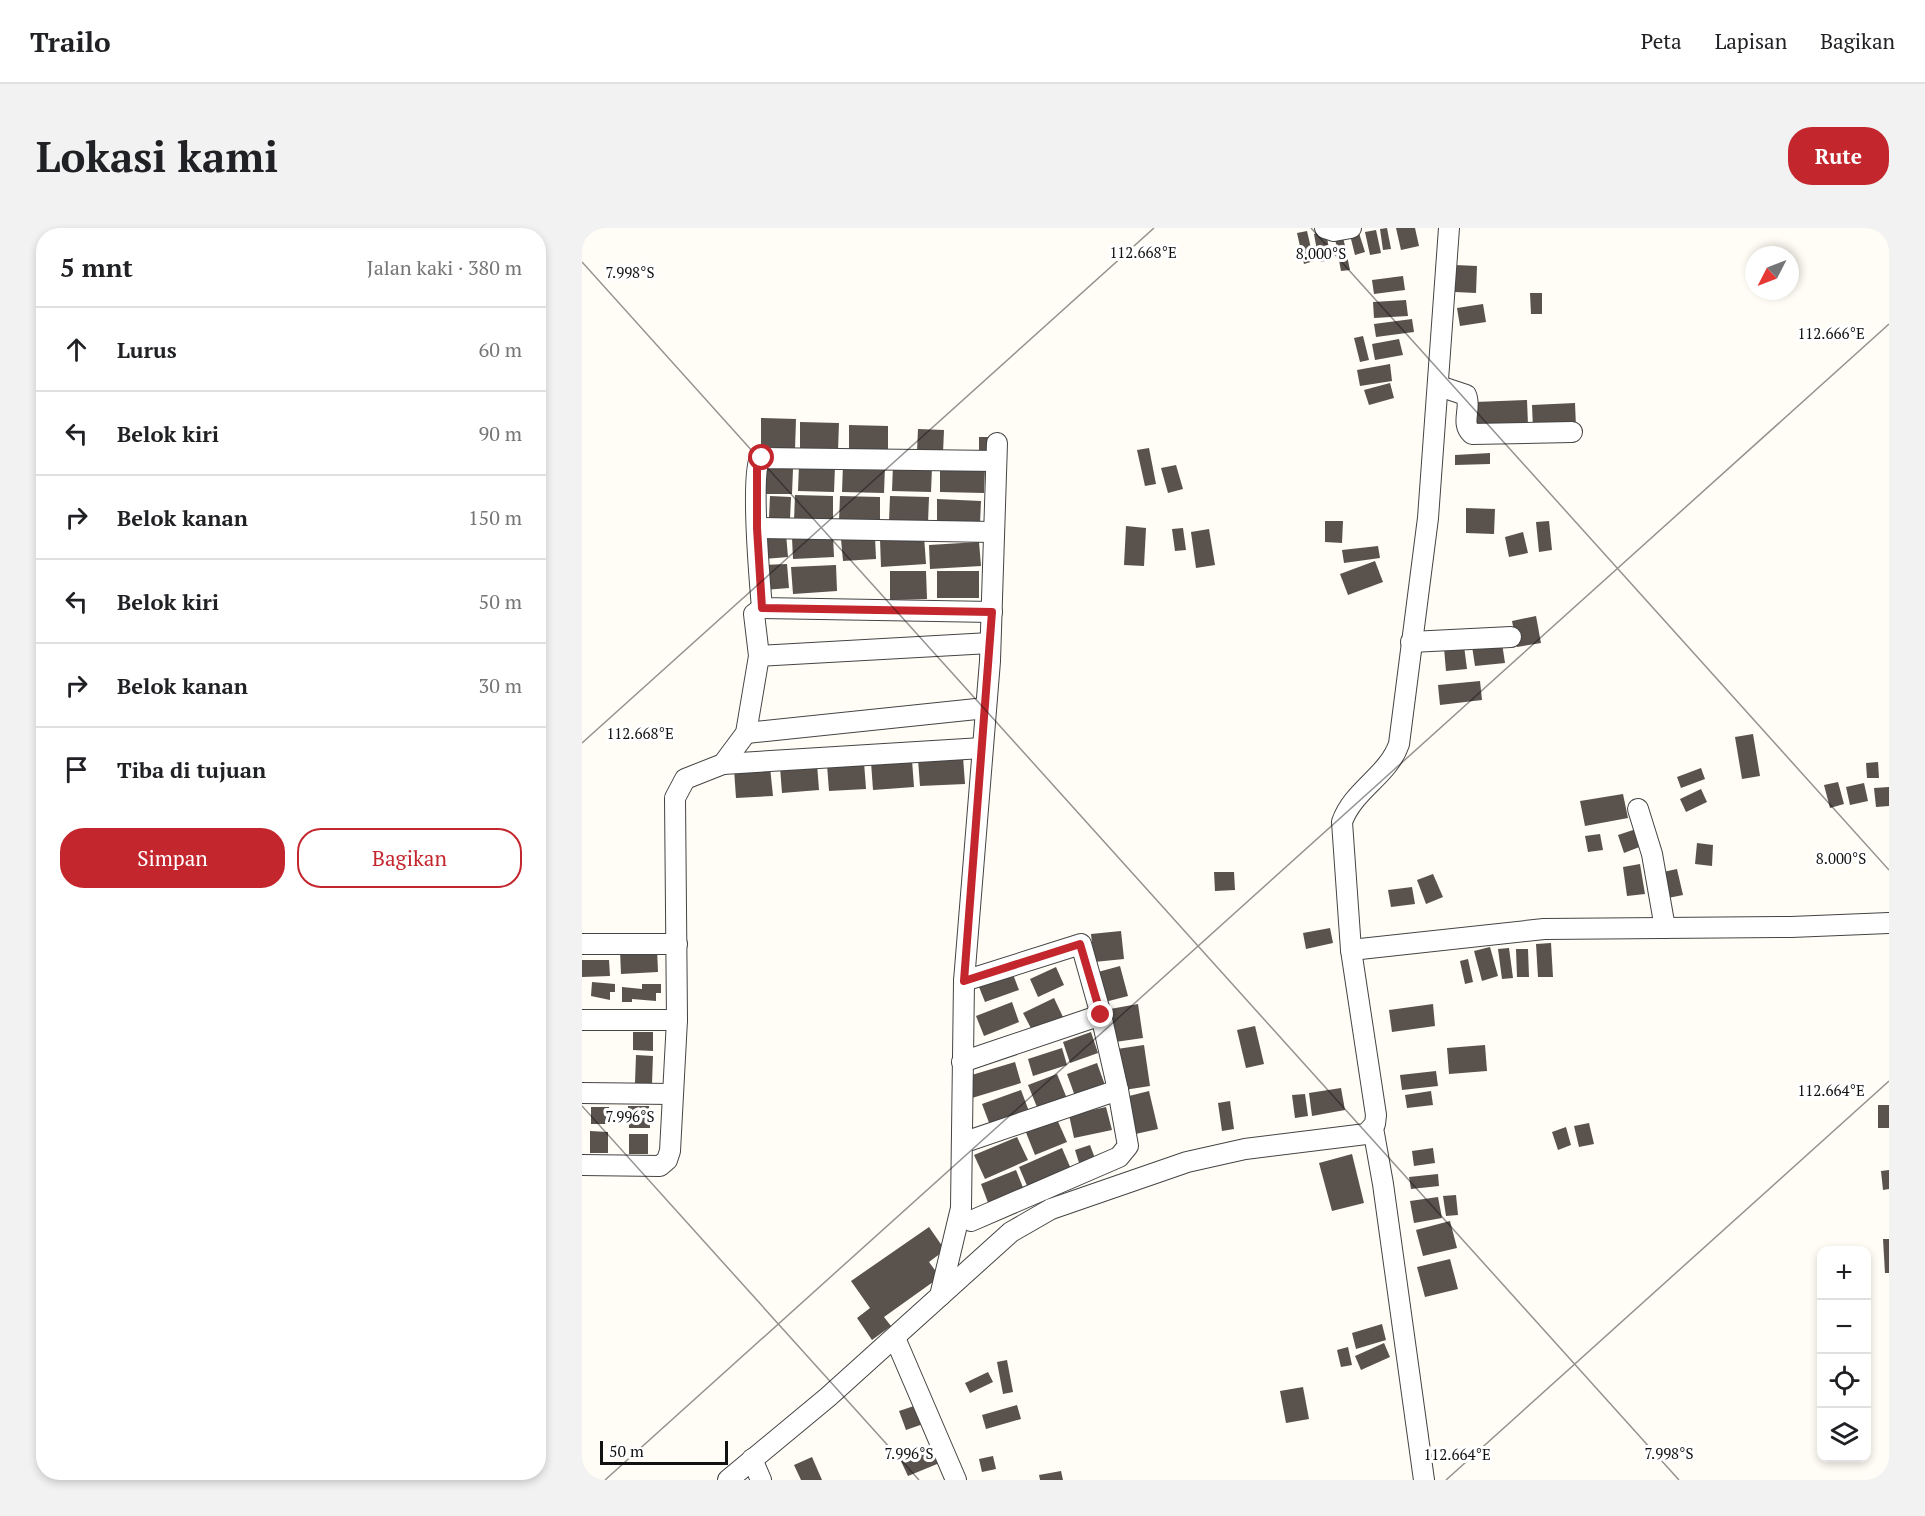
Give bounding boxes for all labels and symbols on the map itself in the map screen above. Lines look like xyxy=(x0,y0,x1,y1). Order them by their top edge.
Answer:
text: 112.668°E xyxy=(1109,242,1177,262)
text: 8.000°S xyxy=(1296,243,1346,263)
north arrow xyxy=(1745,246,1799,300)
text: 7.998°S xyxy=(605,262,655,282)
text: 112.666°E xyxy=(1797,323,1865,343)
route start xyxy=(748,444,774,470)
text: 112.668°E xyxy=(606,723,674,743)
text: 8.000°S xyxy=(1816,848,1866,868)
route end xyxy=(1087,1001,1113,1027)
text: 112.664°E xyxy=(1797,1080,1865,1100)
text: 7.996°S xyxy=(605,1106,655,1126)
scale bar xyxy=(600,1438,728,1466)
text: 7.996°S xyxy=(884,1443,934,1463)
text: 7.998°S xyxy=(1644,1443,1694,1463)
text: 112.664°E xyxy=(1423,1444,1491,1464)

